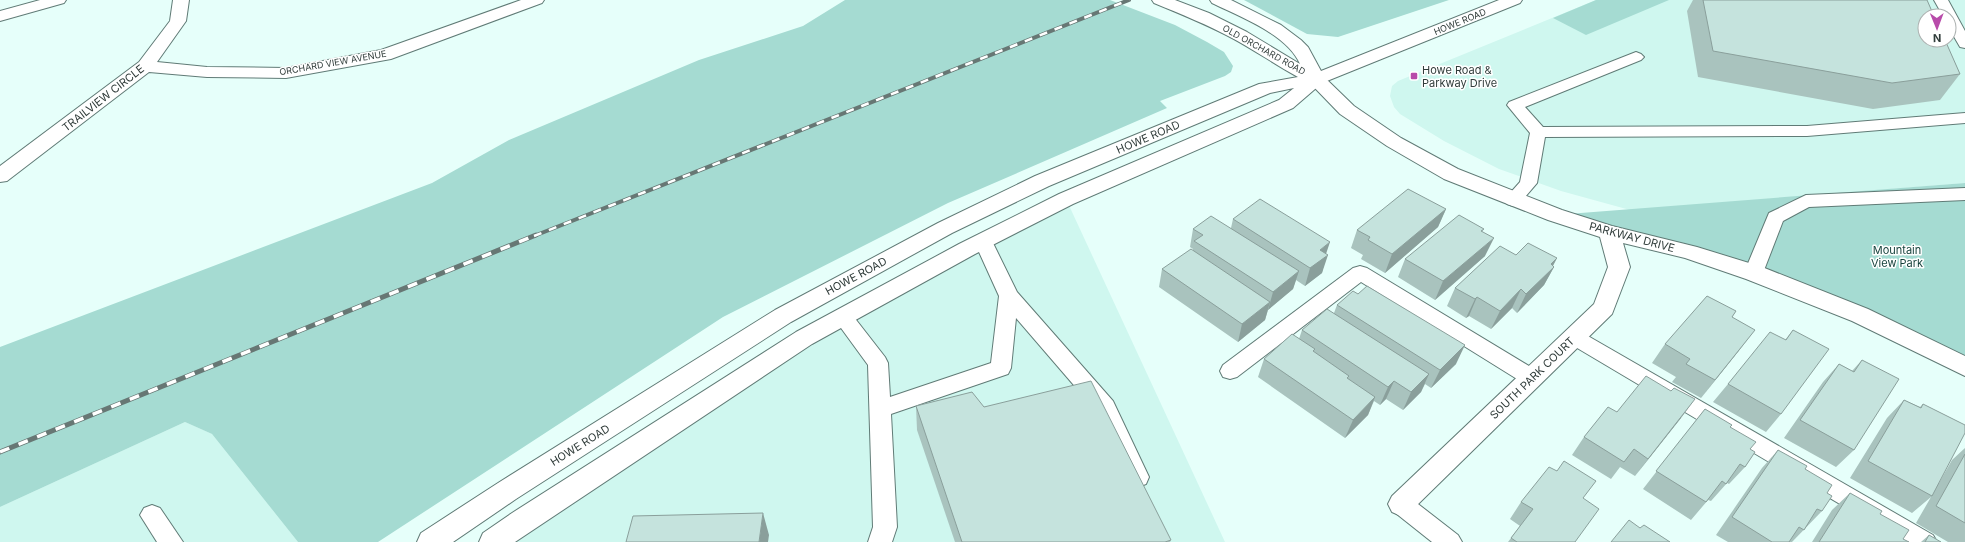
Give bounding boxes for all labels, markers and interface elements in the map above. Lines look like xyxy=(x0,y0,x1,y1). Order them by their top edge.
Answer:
street label: HOWE ROAD xyxy=(1432,6,1488,37)
north arrow xyxy=(1917,8,1957,48)
street label: OLD ORCHARD ROAD xyxy=(1221,22,1308,77)
text: N xyxy=(1933,31,1941,45)
street label: ORCHARD VIEW AVENUE xyxy=(279,48,387,77)
street label: TRAILVIEW CIRCLE xyxy=(59,62,147,134)
place label: Howe Road & Parkway Drive xyxy=(1422,63,1497,90)
marker: Howe Road & Parkway Drive xyxy=(1409,71,1419,81)
street label: HOWE ROAD xyxy=(1114,117,1182,157)
street label: PARKWAY DRIVE xyxy=(1588,219,1676,255)
park label: Mountain View Park xyxy=(1871,243,1923,270)
street label: HOWE ROAD xyxy=(823,254,889,298)
street label: SOUTH PARK COURT xyxy=(1487,334,1577,422)
street label: HOWE ROAD xyxy=(548,421,612,469)

